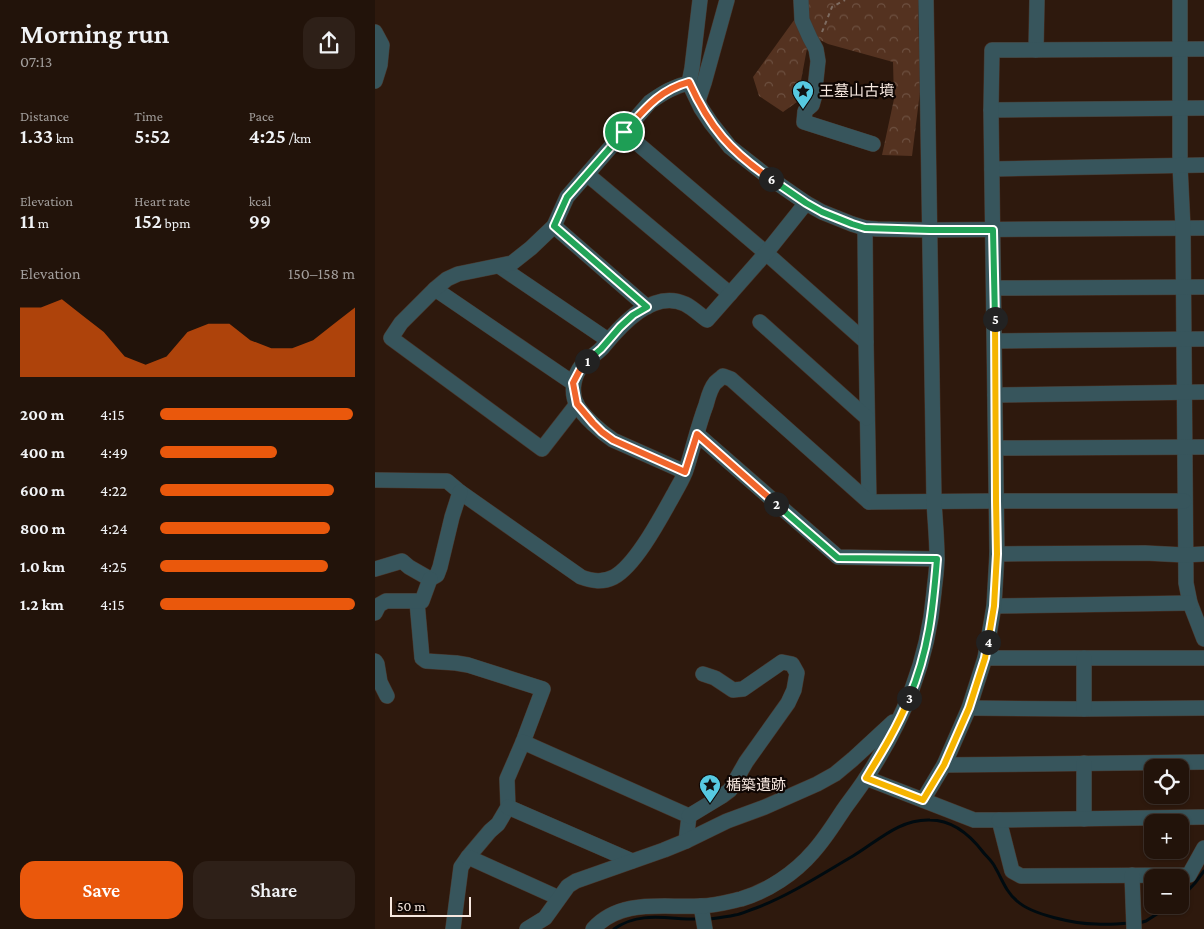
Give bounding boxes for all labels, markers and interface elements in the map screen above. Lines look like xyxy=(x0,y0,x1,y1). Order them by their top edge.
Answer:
button: share xyxy=(303,17,355,69)
text: Morning run xyxy=(20,18,169,49)
text: 07:13 xyxy=(20,53,52,70)
place icon: 王墓山古墳 xyxy=(791,79,815,110)
place label: 王墓山古墳 xyxy=(819,83,894,99)
text: Distance xyxy=(20,108,69,124)
text: Time xyxy=(134,108,163,124)
text: Pace xyxy=(249,108,274,124)
pin xyxy=(603,111,645,153)
icon: arrive xyxy=(610,118,638,146)
text: 1.33 xyxy=(20,124,53,148)
text: 5:52 xyxy=(134,124,170,148)
text: 4:25 xyxy=(249,124,286,148)
text: km xyxy=(53,130,74,146)
text: /km xyxy=(286,130,311,146)
pin: 6 xyxy=(759,166,783,192)
text: 6 xyxy=(768,171,775,187)
text: Elevation xyxy=(20,193,73,209)
text: Heart rate xyxy=(134,193,190,209)
text: kcal xyxy=(249,193,271,209)
text: 11 xyxy=(20,209,35,233)
text: 152 xyxy=(134,209,162,233)
text: 99 xyxy=(249,209,271,233)
text: m xyxy=(35,215,49,231)
text: bpm xyxy=(162,215,190,231)
text: Elevation xyxy=(20,265,81,282)
text: 150–158 m xyxy=(288,265,355,282)
pin: 5 xyxy=(983,306,1007,332)
text: 5 xyxy=(992,311,999,327)
pin: 1 xyxy=(575,348,599,374)
text: 1 xyxy=(585,353,590,369)
text: 200 m xyxy=(20,406,64,423)
text: 4:15 xyxy=(100,406,125,423)
text: 400 m xyxy=(20,444,65,461)
text: 4:49 xyxy=(100,444,128,461)
text: 600 m xyxy=(20,482,65,499)
text: 4:22 xyxy=(100,482,127,499)
pin: 2 xyxy=(763,492,789,516)
text: 2 xyxy=(773,496,780,512)
text: 800 m xyxy=(20,520,65,537)
text: 4:24 xyxy=(100,520,128,537)
text: 1.0 km xyxy=(20,558,65,575)
text: 4:25 xyxy=(100,558,127,575)
text: 1.2 km xyxy=(20,596,64,613)
text: 4:15 xyxy=(100,596,125,613)
pin: 4 xyxy=(975,630,1001,654)
text: 4 xyxy=(985,634,992,650)
pin: 3 xyxy=(897,686,921,710)
text: 3 xyxy=(906,690,913,706)
map controls xyxy=(1144,759,1189,914)
button: locate xyxy=(1144,759,1189,804)
place icon: 楯築遺跡 xyxy=(698,773,722,804)
place label: 楯築遺跡 xyxy=(726,777,786,793)
button: + xyxy=(1144,814,1189,859)
button: Save xyxy=(20,861,183,919)
button: Share xyxy=(193,861,355,919)
button: − xyxy=(1144,869,1189,914)
scale bar xyxy=(390,894,471,917)
text: 50 m xyxy=(397,898,425,914)

